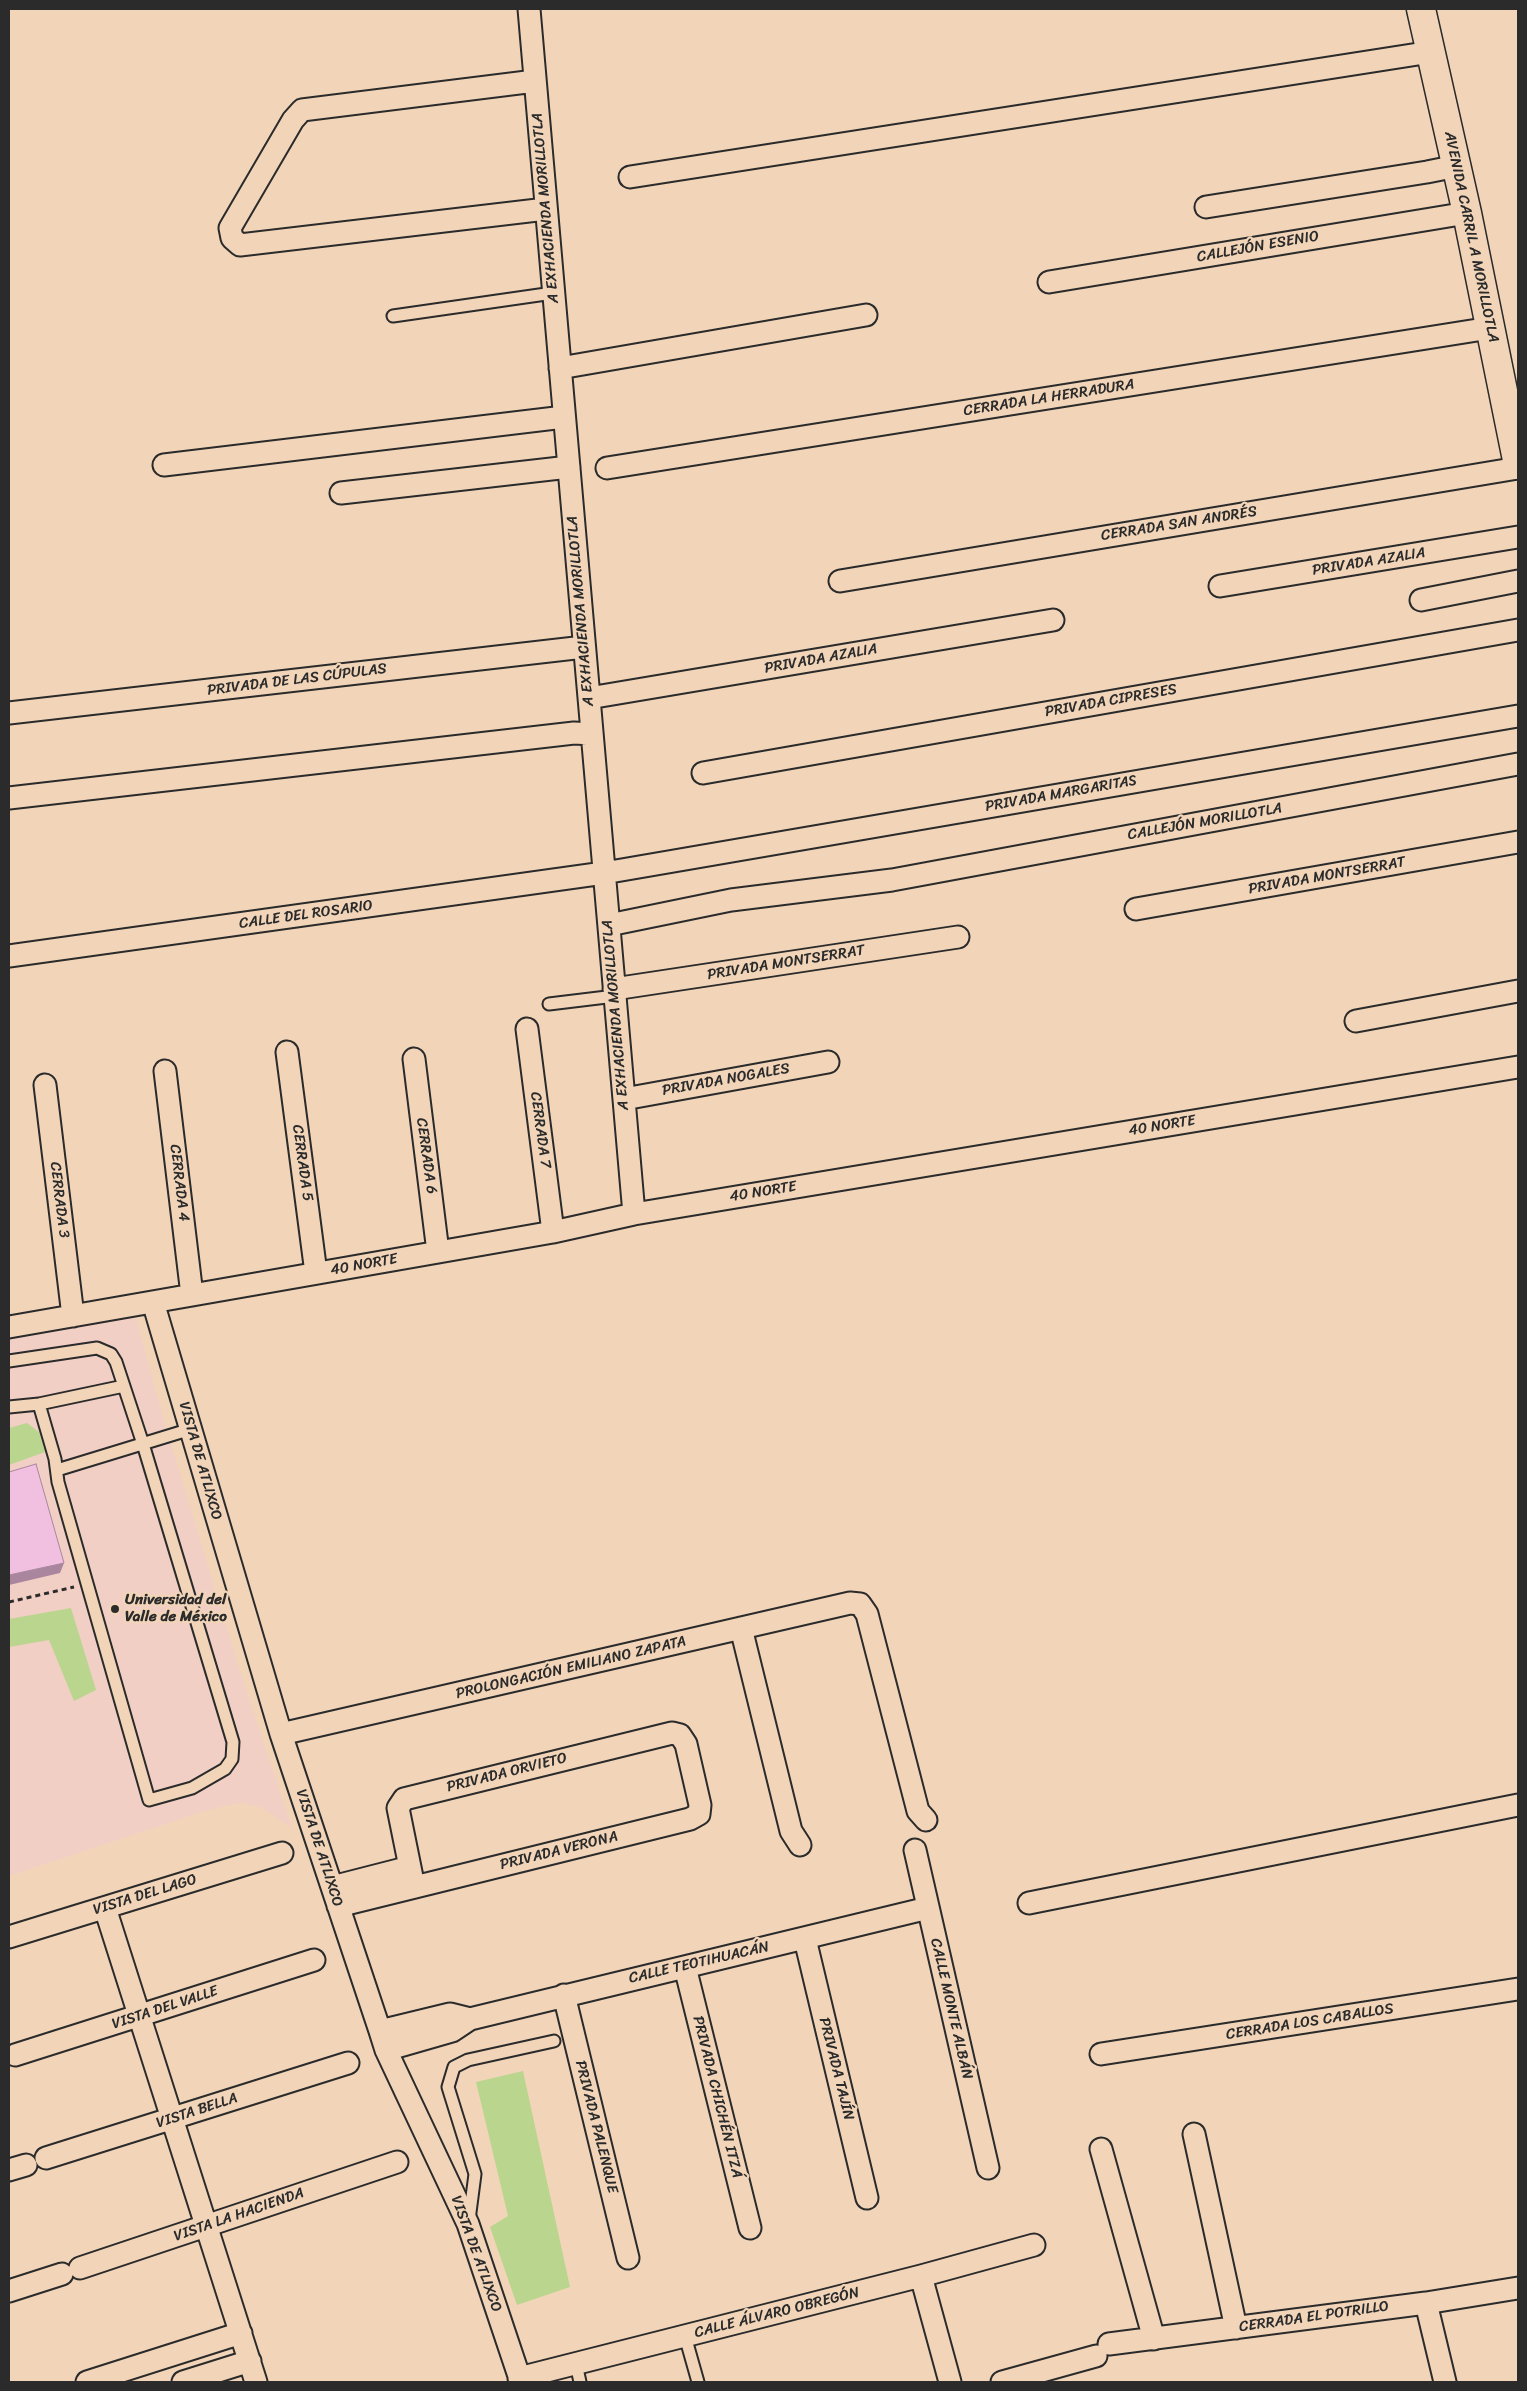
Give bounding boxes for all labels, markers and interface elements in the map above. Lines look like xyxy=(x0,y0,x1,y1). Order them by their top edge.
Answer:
street label: A EXHACIENDA MORILLOTLA xyxy=(529,112,563,304)
street label: AVENIDA CARRIL A MORILLOTLA xyxy=(1440,130,1502,344)
street label: CALLEJÓN ESENIO xyxy=(1196,227,1320,267)
street label: CERRADA LA HERRADURA xyxy=(962,376,1136,420)
street label: CERRADA SAN ANDRÉS xyxy=(1100,503,1258,545)
street label: A EXHACIENDA MORILLOTLA xyxy=(564,515,598,707)
street label: PRIVADA AZALIA xyxy=(1311,544,1427,580)
street label: PRIVADA AZALIA xyxy=(763,640,879,678)
street label: PRIVADA DE LAS CÚPULAS xyxy=(206,660,388,700)
street label: PRIVADA CIPRESES xyxy=(1043,681,1179,721)
street label: PRIVADA MARGARITAS xyxy=(984,772,1138,816)
street label: CALLEJÓN MORILLOTLA xyxy=(1126,800,1284,844)
street label: PRIVADA MONTSERRAT xyxy=(1247,853,1407,899)
street label: CALLE DEL ROSARIO xyxy=(238,897,374,933)
street label: A EXHACIENDA MORILLOTLA xyxy=(599,919,633,1111)
street label: PRIVADA MONTSERRAT xyxy=(706,942,866,984)
street label: PRIVADA NOGALES xyxy=(661,1060,791,1100)
street label: CERRADA 7 xyxy=(526,1091,554,1169)
street label: 40 NORTE xyxy=(1127,1112,1197,1140)
street label: CERRADA 6 xyxy=(412,1117,440,1195)
street label: CERRADA 5 xyxy=(288,1123,316,1203)
street label: CERRADA 4 xyxy=(165,1143,193,1223)
street label: CERRADA 3 xyxy=(45,1161,73,1239)
street label: 40 NORTE xyxy=(728,1178,798,1206)
street label: 40 NORTE xyxy=(329,1250,399,1280)
street label: VISTA DE ATLIXCO xyxy=(174,1400,226,1522)
place label: Universidad del Valle de México xyxy=(125,1591,227,1626)
marker: Universidad del Valle de México xyxy=(109,1603,121,1615)
street label: PROLONGACIÓN EMILIANO ZAPATA xyxy=(454,1633,688,1703)
street label: PRIVADA ORVIETO xyxy=(445,1749,569,1797)
street label: VISTA DE ATLIXCO xyxy=(292,1787,346,1909)
street label: PRIVADA VERONA xyxy=(498,1828,620,1874)
street label: VISTA DEL LAGO xyxy=(91,1871,199,1919)
street label: CALLE MONTE ALBÁN xyxy=(926,1937,976,2081)
street label: CALLE TEOTIHUACÁN xyxy=(627,1938,771,1988)
street label: VISTA DEL VALLE xyxy=(110,1982,220,2034)
street label: CERRADA LOS CABALLOS xyxy=(1225,2000,1395,2044)
street label: PRIVADA CHICHÉN ITZÁ xyxy=(688,2014,746,2180)
street label: PRIVADA TAJÍN xyxy=(815,2016,857,2122)
street label: PRIVADA PALENQUE xyxy=(571,2059,621,2195)
street label: VISTA BELLA xyxy=(154,2089,240,2133)
street label: VISTA LA HACIENDA xyxy=(172,2184,306,2246)
street label: VISTA DE ATLIXCO xyxy=(447,2193,505,2315)
street label: CALLE ÁLVARO OBREGÓN xyxy=(693,2284,861,2342)
street label: CERRADA EL POTRILLO xyxy=(1238,2298,1390,2336)

